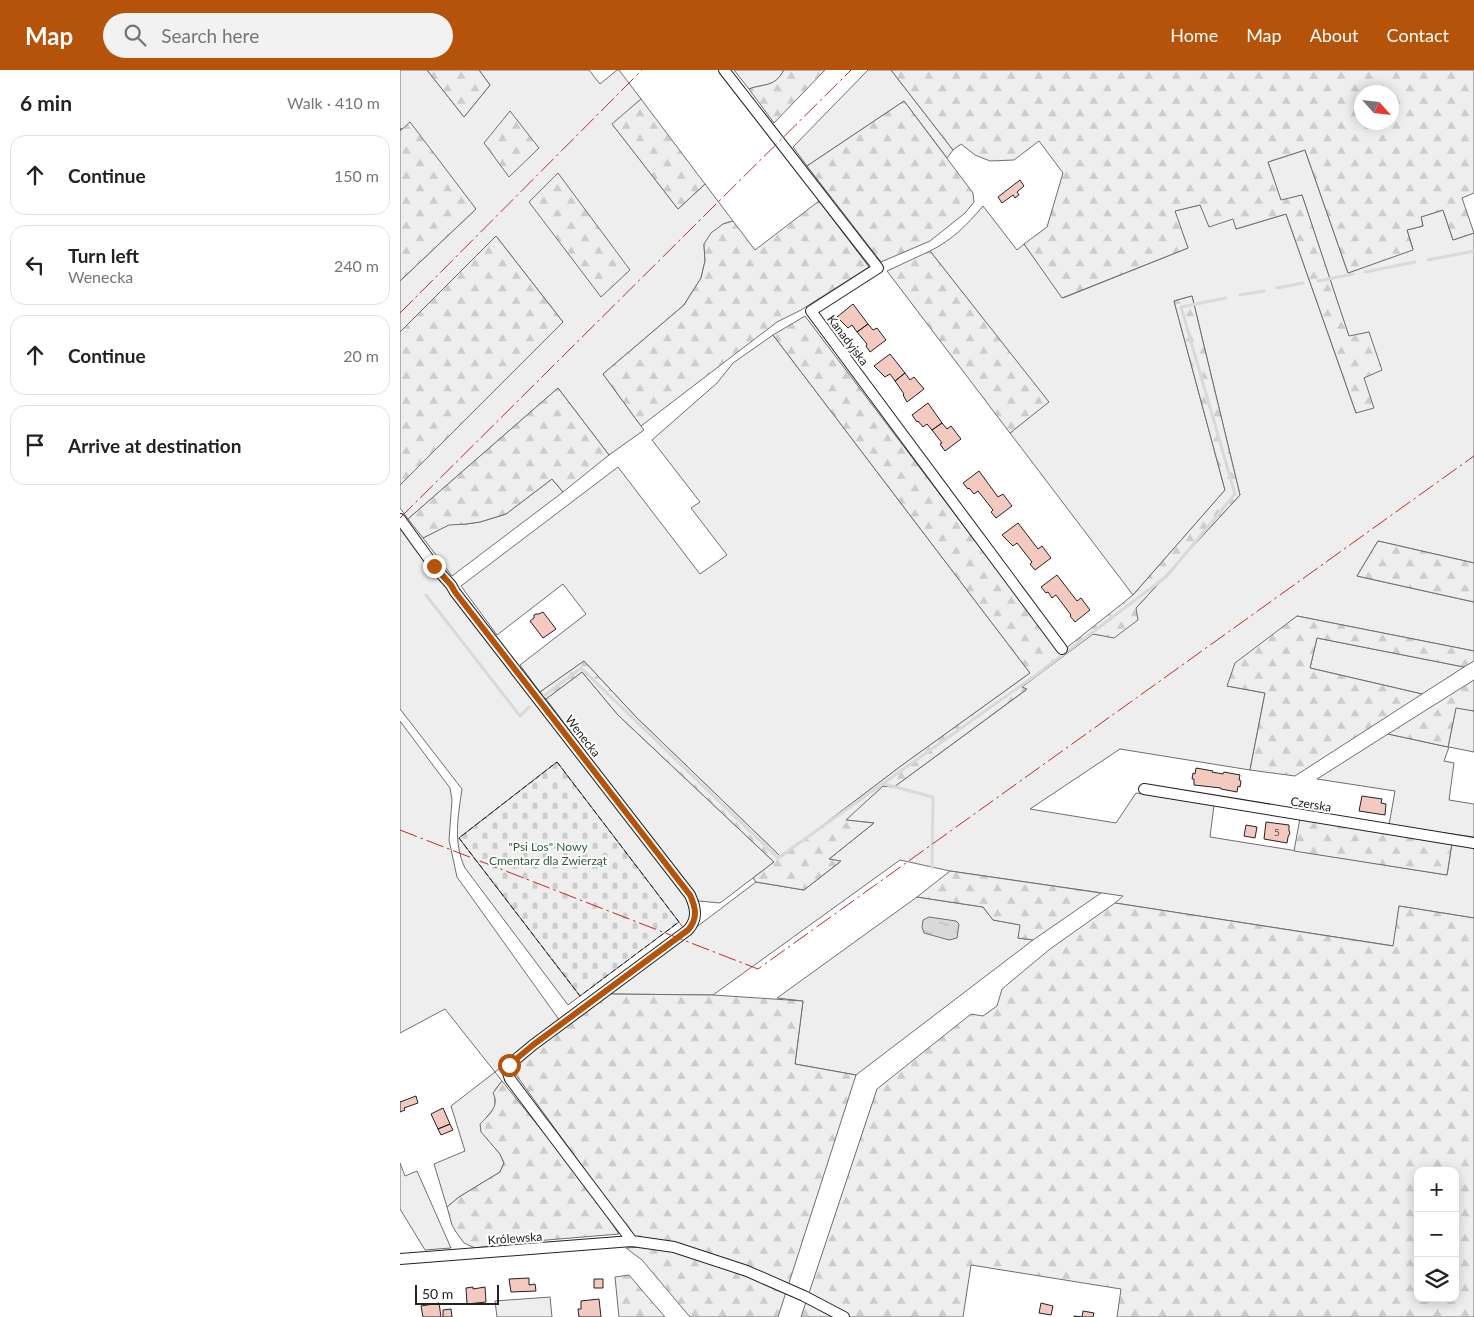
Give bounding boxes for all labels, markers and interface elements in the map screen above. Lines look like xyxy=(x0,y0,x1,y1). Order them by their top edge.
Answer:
search box xyxy=(103,13,453,58)
text: Map xyxy=(25,21,73,50)
icon: search xyxy=(121,21,149,49)
text: Search here xyxy=(161,24,259,47)
text: Home xyxy=(1170,24,1218,46)
text: Map xyxy=(1246,24,1282,46)
text: About xyxy=(1310,24,1359,46)
text: Contact xyxy=(1387,24,1449,46)
north arrow xyxy=(1354,85,1399,130)
text: 6 min xyxy=(20,90,72,115)
text: Walk · 410 m xyxy=(287,93,380,112)
icon: ahead xyxy=(21,161,49,189)
text: Continue xyxy=(68,164,146,187)
text: 150 m xyxy=(334,166,379,185)
text: Turn left xyxy=(68,244,139,267)
icon: left xyxy=(21,251,49,279)
text: 240 m xyxy=(334,256,379,275)
text: Wenecka xyxy=(68,267,133,286)
street label: Kanadyjska xyxy=(824,312,872,368)
icon: ahead xyxy=(21,341,49,369)
text: Continue xyxy=(68,344,146,367)
text: 20 m xyxy=(343,346,379,365)
icon: arrive xyxy=(21,431,49,459)
text: Arrive at destination xyxy=(68,434,241,457)
route end xyxy=(423,555,446,578)
street label: Wenecka xyxy=(562,712,604,760)
street label: Czerska xyxy=(1289,793,1333,815)
house number: 5 xyxy=(1274,826,1280,838)
park label: "Psi Los" Nowy Cmentarz dla Zwierząt xyxy=(489,839,608,868)
route start xyxy=(498,1054,521,1077)
map controls xyxy=(1414,1167,1459,1302)
button: + xyxy=(1414,1167,1459,1212)
button: − xyxy=(1414,1212,1459,1257)
street label: Królewska xyxy=(487,1229,543,1247)
button: layers xyxy=(1414,1257,1459,1302)
scale bar xyxy=(415,1282,499,1305)
text: 50 m xyxy=(422,1285,453,1302)

